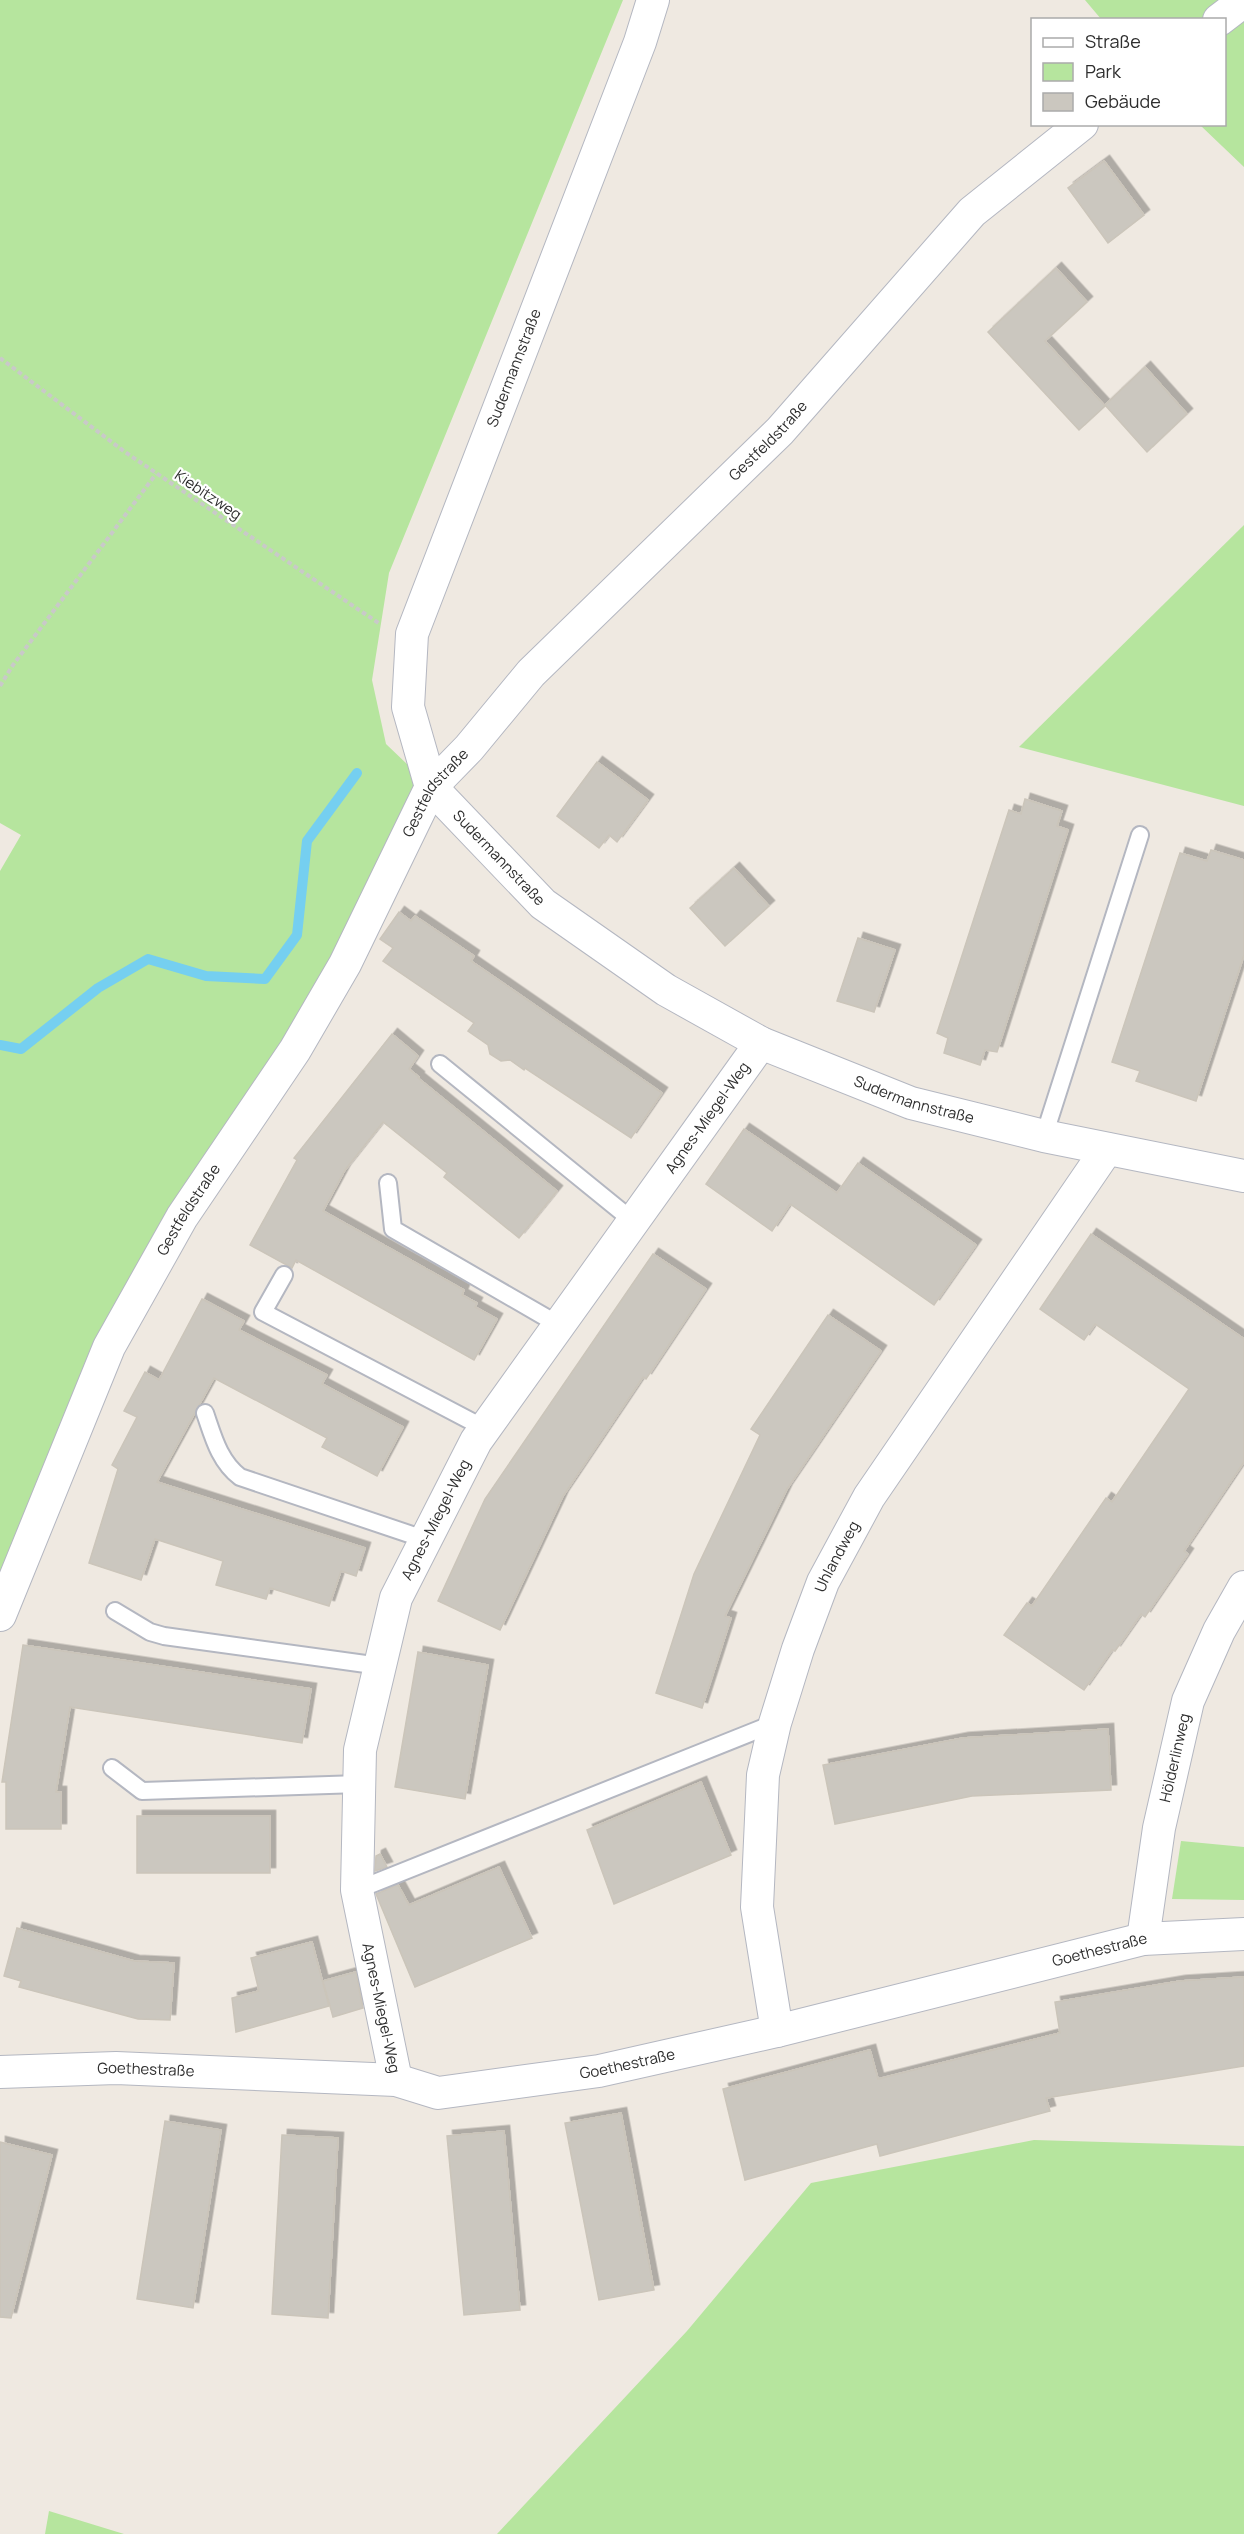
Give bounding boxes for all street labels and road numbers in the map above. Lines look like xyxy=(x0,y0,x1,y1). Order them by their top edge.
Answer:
street label: Sudermannstraße xyxy=(481,305,546,430)
street label: Gestfeldstraße xyxy=(724,396,812,485)
street label: Kiebitzweg xyxy=(171,465,246,525)
street label: Gestfeldstraße xyxy=(397,743,473,840)
street label: Sudermannstraße xyxy=(448,805,550,910)
street label: Agnes-Miegel-Weg xyxy=(660,1057,754,1178)
street label: Sudermannstraße xyxy=(851,1070,977,1128)
street label: Gestfeldstraße xyxy=(152,1159,225,1259)
street label: Agnes-Miegel-Weg xyxy=(396,1456,475,1583)
street label: Uhlandweg xyxy=(809,1517,864,1595)
street label: Hölderlinweg xyxy=(1154,1711,1195,1804)
street label: Goethestraße xyxy=(1050,1927,1149,1971)
street label: Agnes-Miegel-Weg xyxy=(357,1941,406,2075)
street label: Goethestraße xyxy=(578,2043,677,2084)
street label: Goethestraße xyxy=(97,2057,195,2081)

